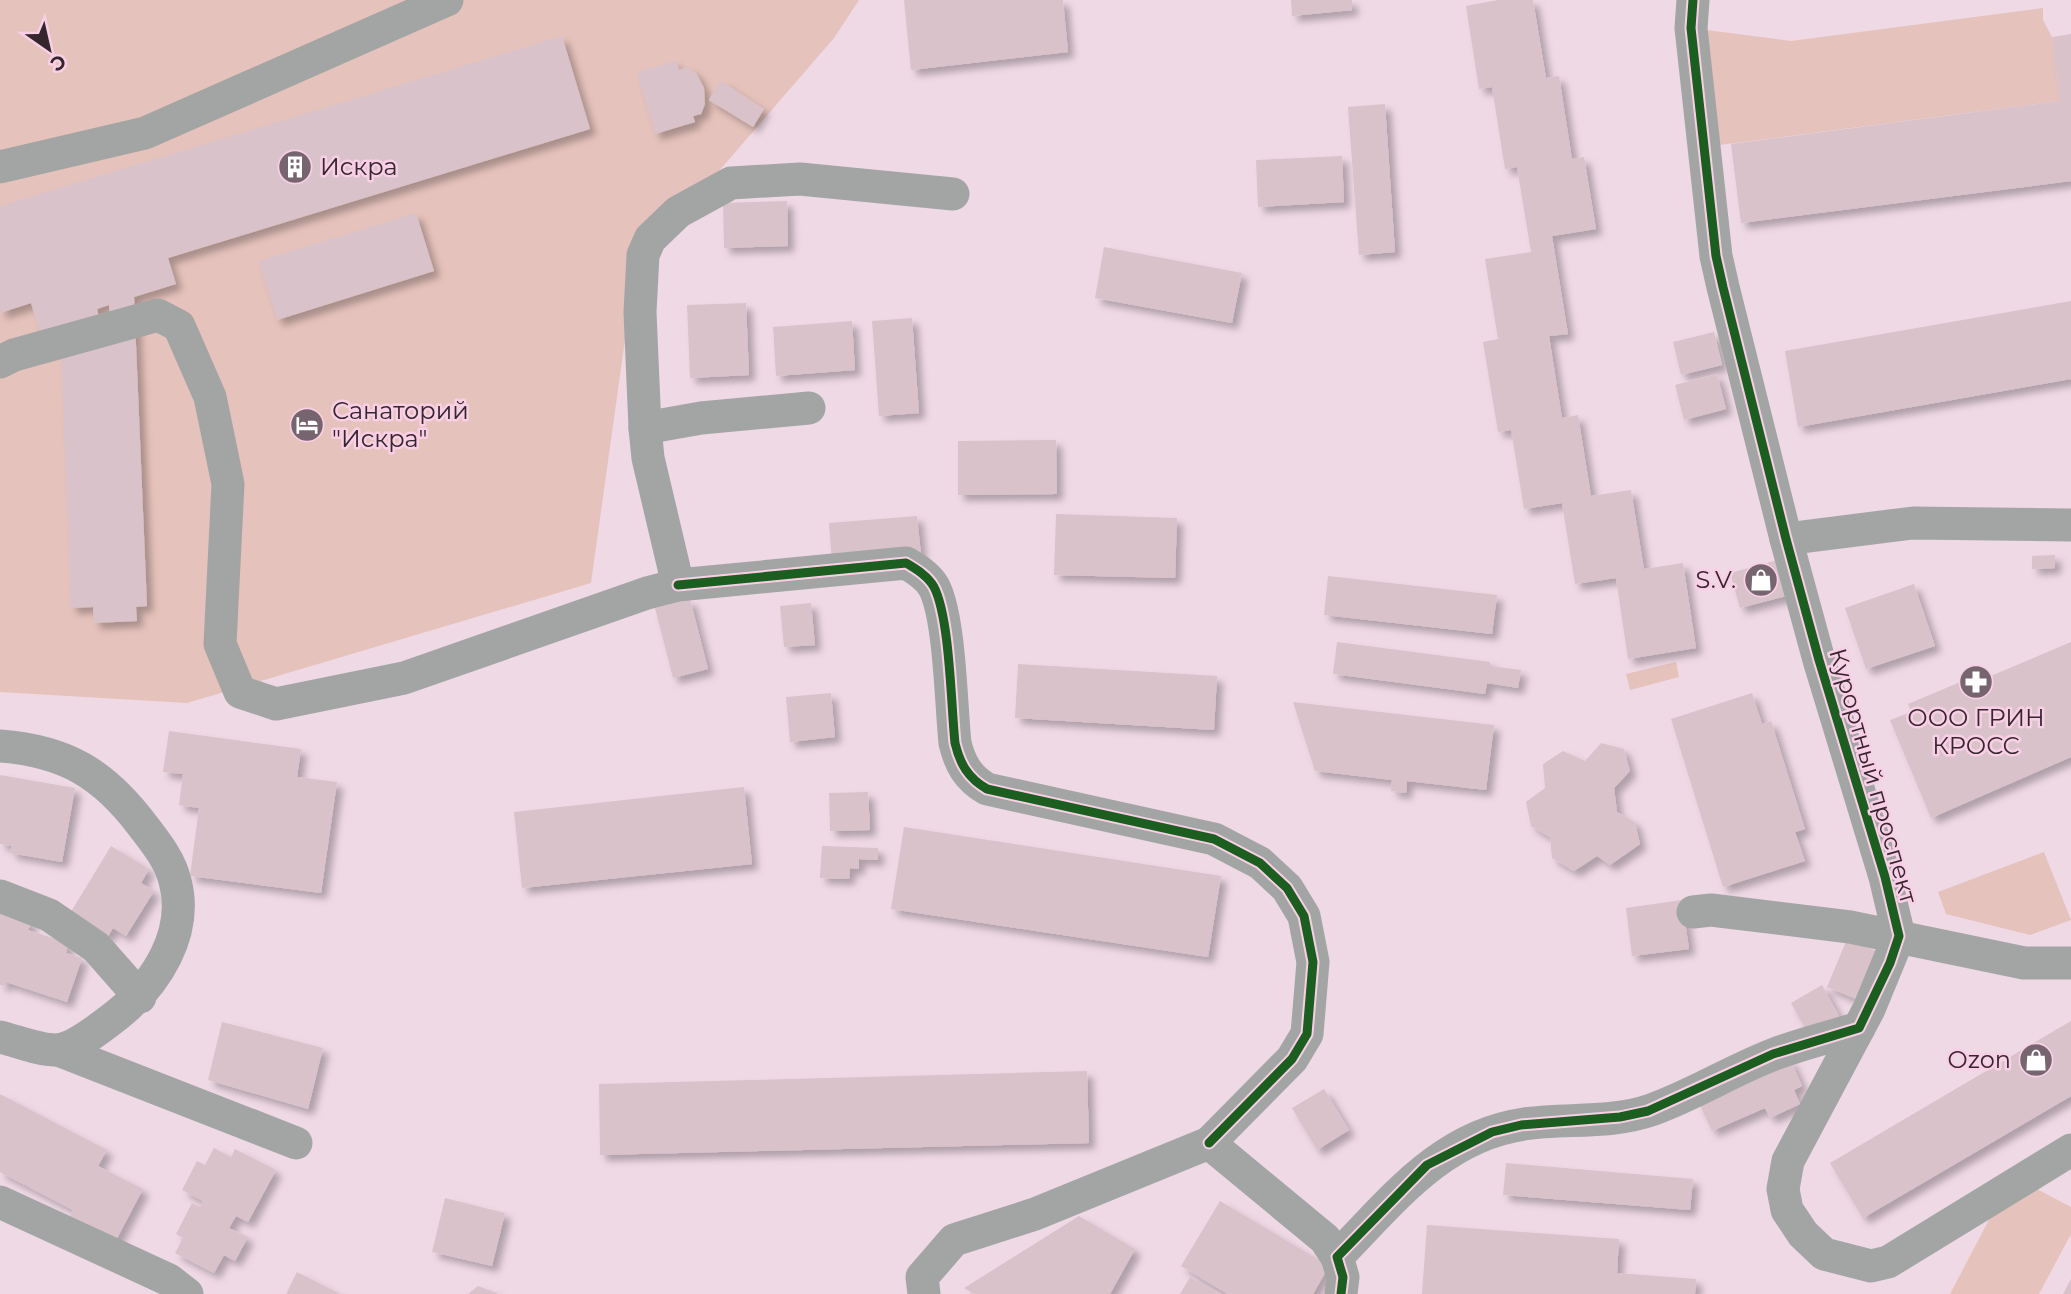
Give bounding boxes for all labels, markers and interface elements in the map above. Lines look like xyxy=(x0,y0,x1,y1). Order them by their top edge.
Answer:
north arrow xyxy=(14,14,84,84)
text: С xyxy=(46,49,70,76)
building icon: Искра xyxy=(276,148,314,186)
place label: Искра xyxy=(320,152,398,181)
place label: Санаторий "Искра" xyxy=(332,396,469,453)
hotel icon: Санаторий "Искра" xyxy=(288,406,326,444)
shop icon: S.V. xyxy=(1742,561,1780,599)
place label: S.V. xyxy=(1696,565,1736,594)
street label: Курортный проспект xyxy=(1823,645,1924,907)
pharmacy icon: ООО ГРИН КРОСС xyxy=(1957,663,1995,701)
place label: ООО ГРИН КРОСС xyxy=(1907,703,2045,760)
shop icon: Ozon xyxy=(2017,1041,2055,1079)
place label: Ozon xyxy=(1948,1045,2011,1074)

